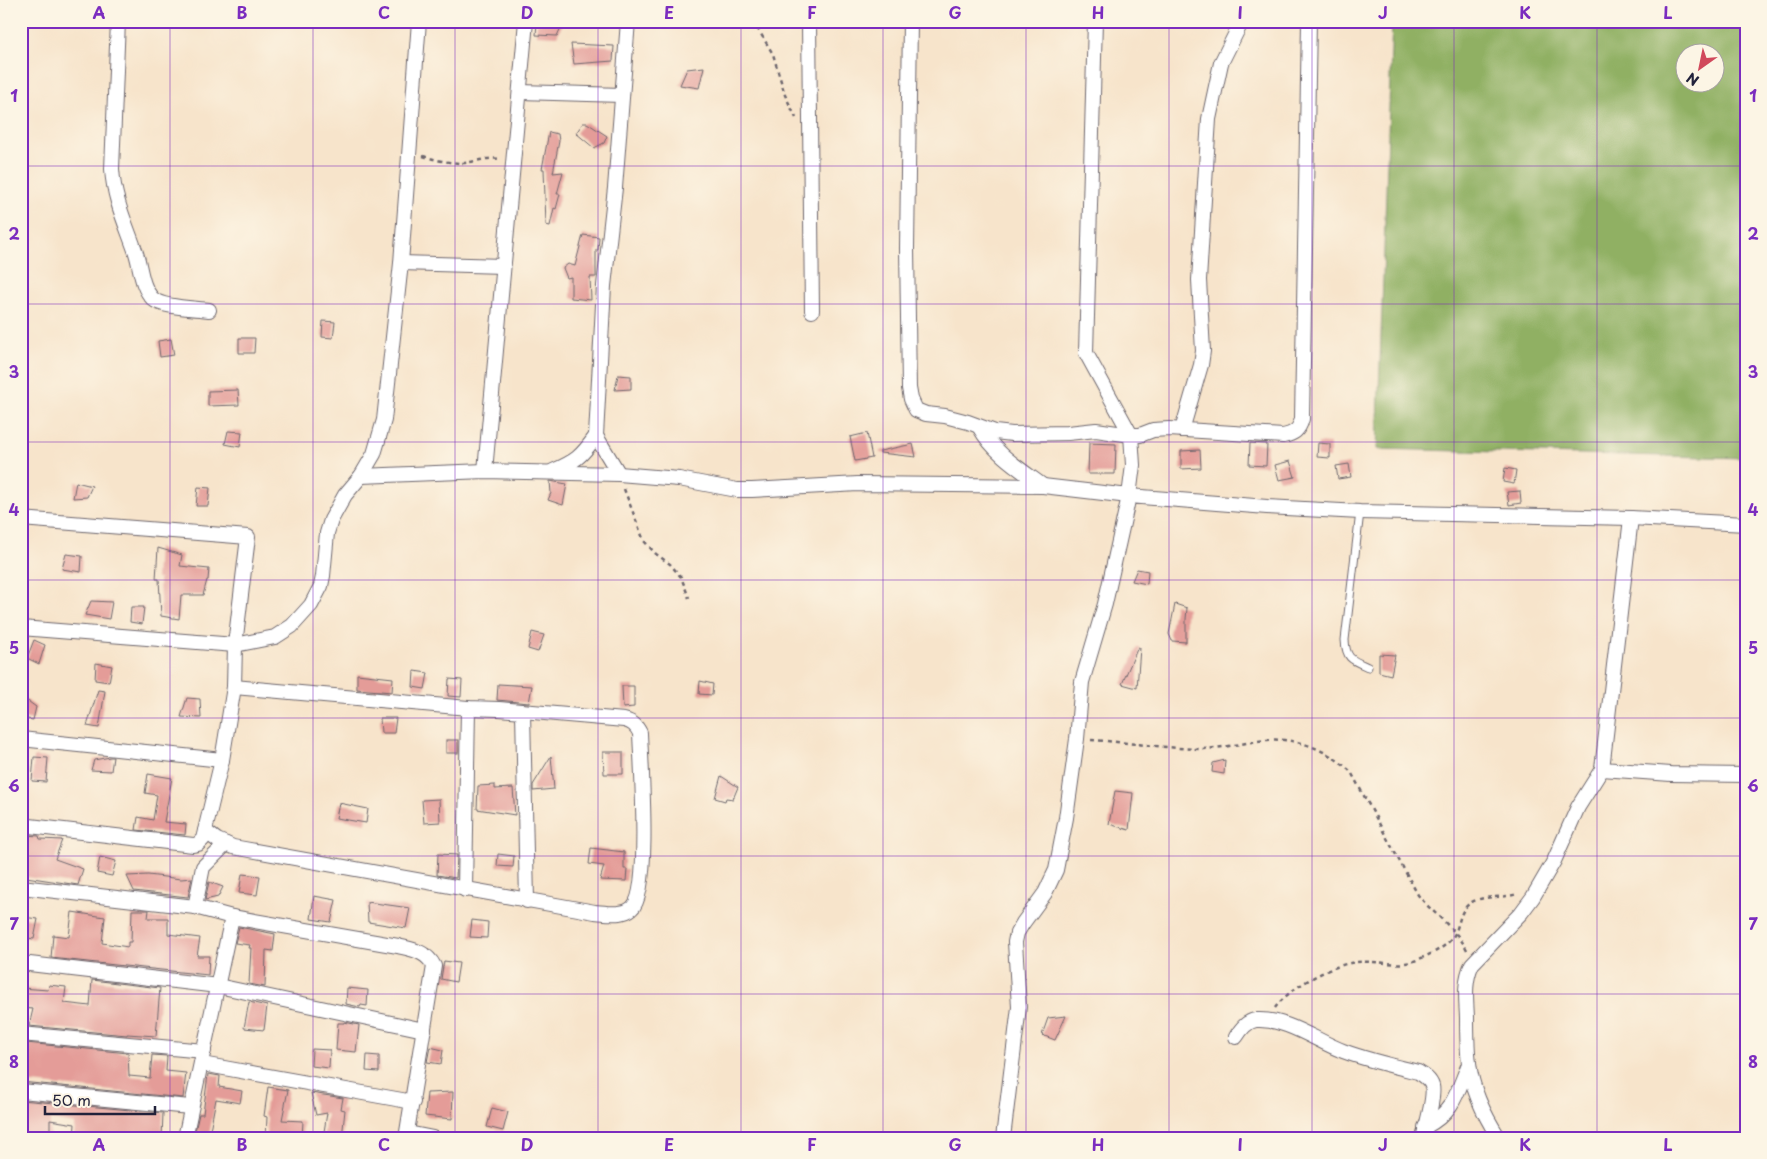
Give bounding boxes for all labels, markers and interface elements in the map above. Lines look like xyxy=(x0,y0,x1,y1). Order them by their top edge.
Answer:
text: A xyxy=(93,0,106,24)
text: B xyxy=(237,0,248,24)
text: C xyxy=(378,0,390,24)
text: D xyxy=(521,0,533,24)
text: E xyxy=(664,0,674,24)
text: F xyxy=(807,0,817,24)
text: G xyxy=(948,0,962,24)
text: H xyxy=(1092,0,1104,24)
text: I xyxy=(1237,0,1243,24)
text: J xyxy=(1378,0,1388,24)
text: K xyxy=(1519,0,1531,24)
text: L xyxy=(1663,0,1673,24)
north arrow xyxy=(1674,42,1724,92)
text: N xyxy=(1682,67,1703,91)
text: 1 xyxy=(10,83,18,107)
text: 1 xyxy=(1749,83,1757,107)
text: 2 xyxy=(8,221,20,245)
text: 2 xyxy=(1747,221,1759,245)
text: 3 xyxy=(9,359,19,383)
text: 3 xyxy=(1748,359,1758,383)
text: 4 xyxy=(9,497,20,521)
text: 4 xyxy=(1748,497,1759,521)
text: 5 xyxy=(9,635,19,659)
text: 5 xyxy=(1748,635,1758,659)
text: 6 xyxy=(8,773,20,797)
text: 6 xyxy=(1747,773,1759,797)
text: 7 xyxy=(9,911,19,935)
text: 7 xyxy=(1748,911,1758,935)
text: 8 xyxy=(9,1049,19,1073)
text: 8 xyxy=(1748,1049,1758,1073)
scale bar xyxy=(45,1084,155,1116)
text: 50 m xyxy=(52,1088,91,1111)
text: A xyxy=(93,1132,106,1156)
text: B xyxy=(237,1132,248,1156)
text: C xyxy=(378,1132,390,1156)
text: D xyxy=(521,1132,533,1156)
text: E xyxy=(664,1132,674,1156)
text: F xyxy=(807,1132,817,1156)
text: G xyxy=(948,1132,962,1156)
text: H xyxy=(1092,1132,1104,1156)
text: I xyxy=(1237,1132,1243,1156)
text: J xyxy=(1378,1132,1388,1156)
text: K xyxy=(1519,1132,1531,1156)
text: L xyxy=(1663,1132,1673,1156)

